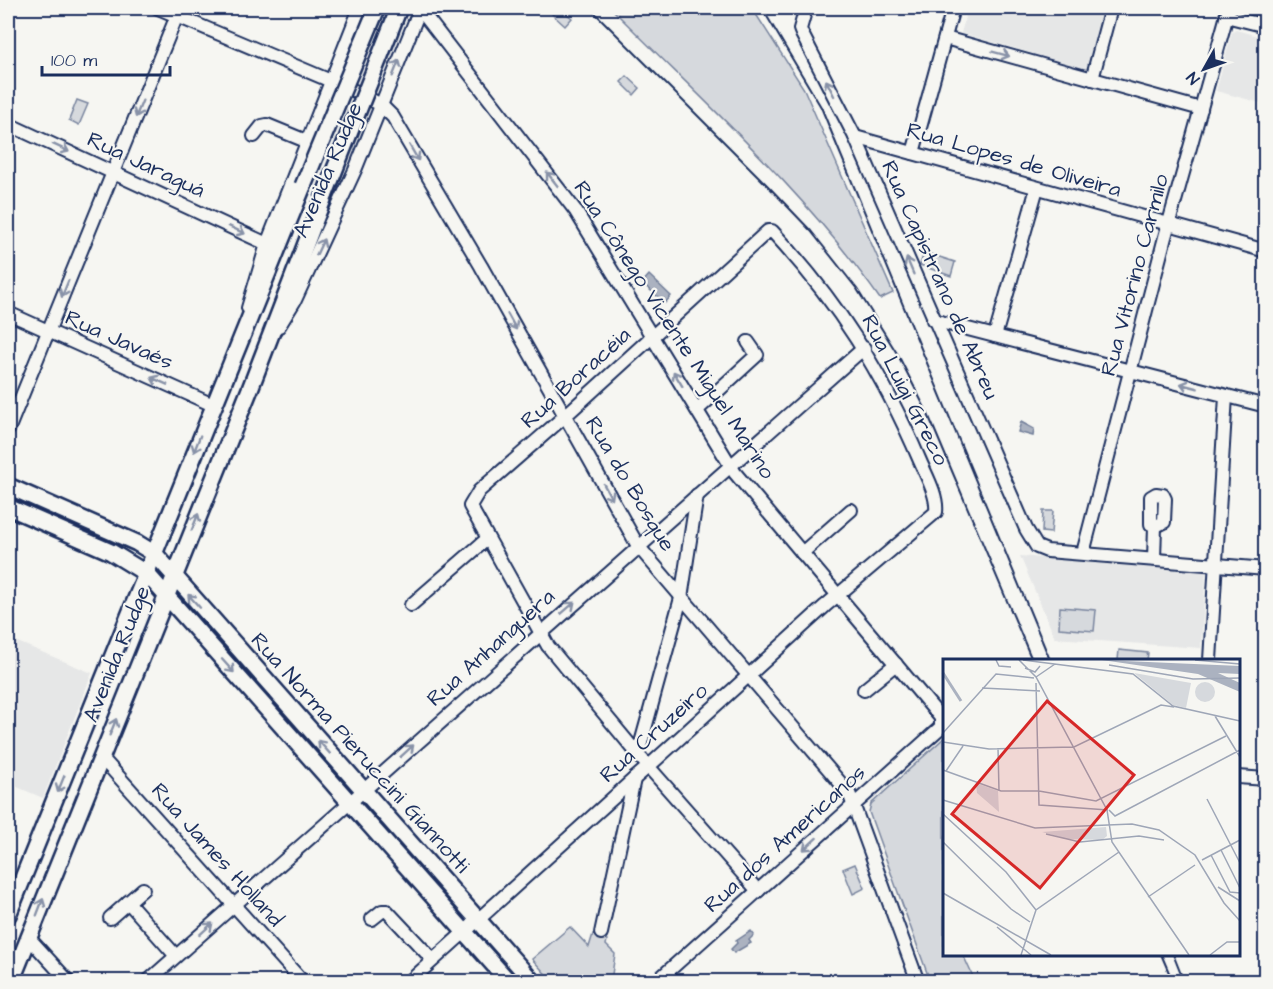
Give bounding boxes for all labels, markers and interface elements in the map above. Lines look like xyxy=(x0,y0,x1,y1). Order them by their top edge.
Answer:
scale bar xyxy=(42,39,170,77)
north arrow xyxy=(1174,39,1234,99)
text: 100 m xyxy=(51,48,97,73)
one-way arrow xyxy=(991,49,1010,60)
one-way arrow xyxy=(391,59,402,78)
text: N xyxy=(1182,67,1205,89)
one-way arrow xyxy=(824,80,835,98)
street label: Avenida Rudge xyxy=(286,97,371,243)
one-way arrow xyxy=(133,99,144,118)
street label: Rua Lopes de Oliveira xyxy=(903,115,1125,205)
street label: Rua Jaraguá xyxy=(82,124,210,207)
one-way arrow xyxy=(51,143,69,154)
one-way arrow xyxy=(409,144,421,161)
street label: Rua Capistrano de Abreu xyxy=(873,156,1007,404)
street label: Rua Vitorino Carmilo xyxy=(1093,170,1177,380)
one-way arrow xyxy=(545,171,558,187)
street label: Rua Cônego Vicente Miguel Marino xyxy=(565,175,783,486)
one-way arrow xyxy=(228,225,246,237)
one-way arrow xyxy=(314,239,326,257)
one-way arrow xyxy=(904,257,915,275)
one-way arrow xyxy=(59,280,70,298)
street label: Rua Javaés xyxy=(60,302,178,378)
street label: Rua Luigi Greco xyxy=(853,309,957,472)
one-way arrow xyxy=(506,313,518,330)
street label: Rua Boracéia xyxy=(514,320,638,436)
one-way arrow xyxy=(671,371,683,388)
one-way arrow xyxy=(151,375,169,386)
one-way arrow xyxy=(1179,379,1198,391)
street label: Rua do Bosque xyxy=(577,411,683,558)
one-way arrow xyxy=(191,434,202,453)
one-way arrow xyxy=(603,482,614,500)
one-way arrow xyxy=(190,514,201,532)
street label: Avenida Rudge xyxy=(76,581,159,727)
street label: Rua Anhanguera xyxy=(420,582,563,715)
one-way arrow xyxy=(187,594,201,609)
one-way arrow xyxy=(560,601,575,615)
street label: Rua Norma Pieruccini Giannotti xyxy=(243,626,477,880)
one-way arrow xyxy=(221,658,235,673)
inset map xyxy=(943,659,1240,956)
street label: Rua Cruzeiro xyxy=(593,675,716,790)
one-way arrow xyxy=(108,718,119,736)
one-way arrow xyxy=(317,740,331,755)
one-way arrow xyxy=(399,744,414,758)
street label: Rua dos Americanos xyxy=(697,758,873,920)
one-way arrow xyxy=(55,774,66,793)
street label: Rua James Holland xyxy=(144,776,290,934)
one-way arrow xyxy=(803,837,818,851)
one-way arrow xyxy=(35,899,46,917)
one-way arrow xyxy=(199,922,214,936)

